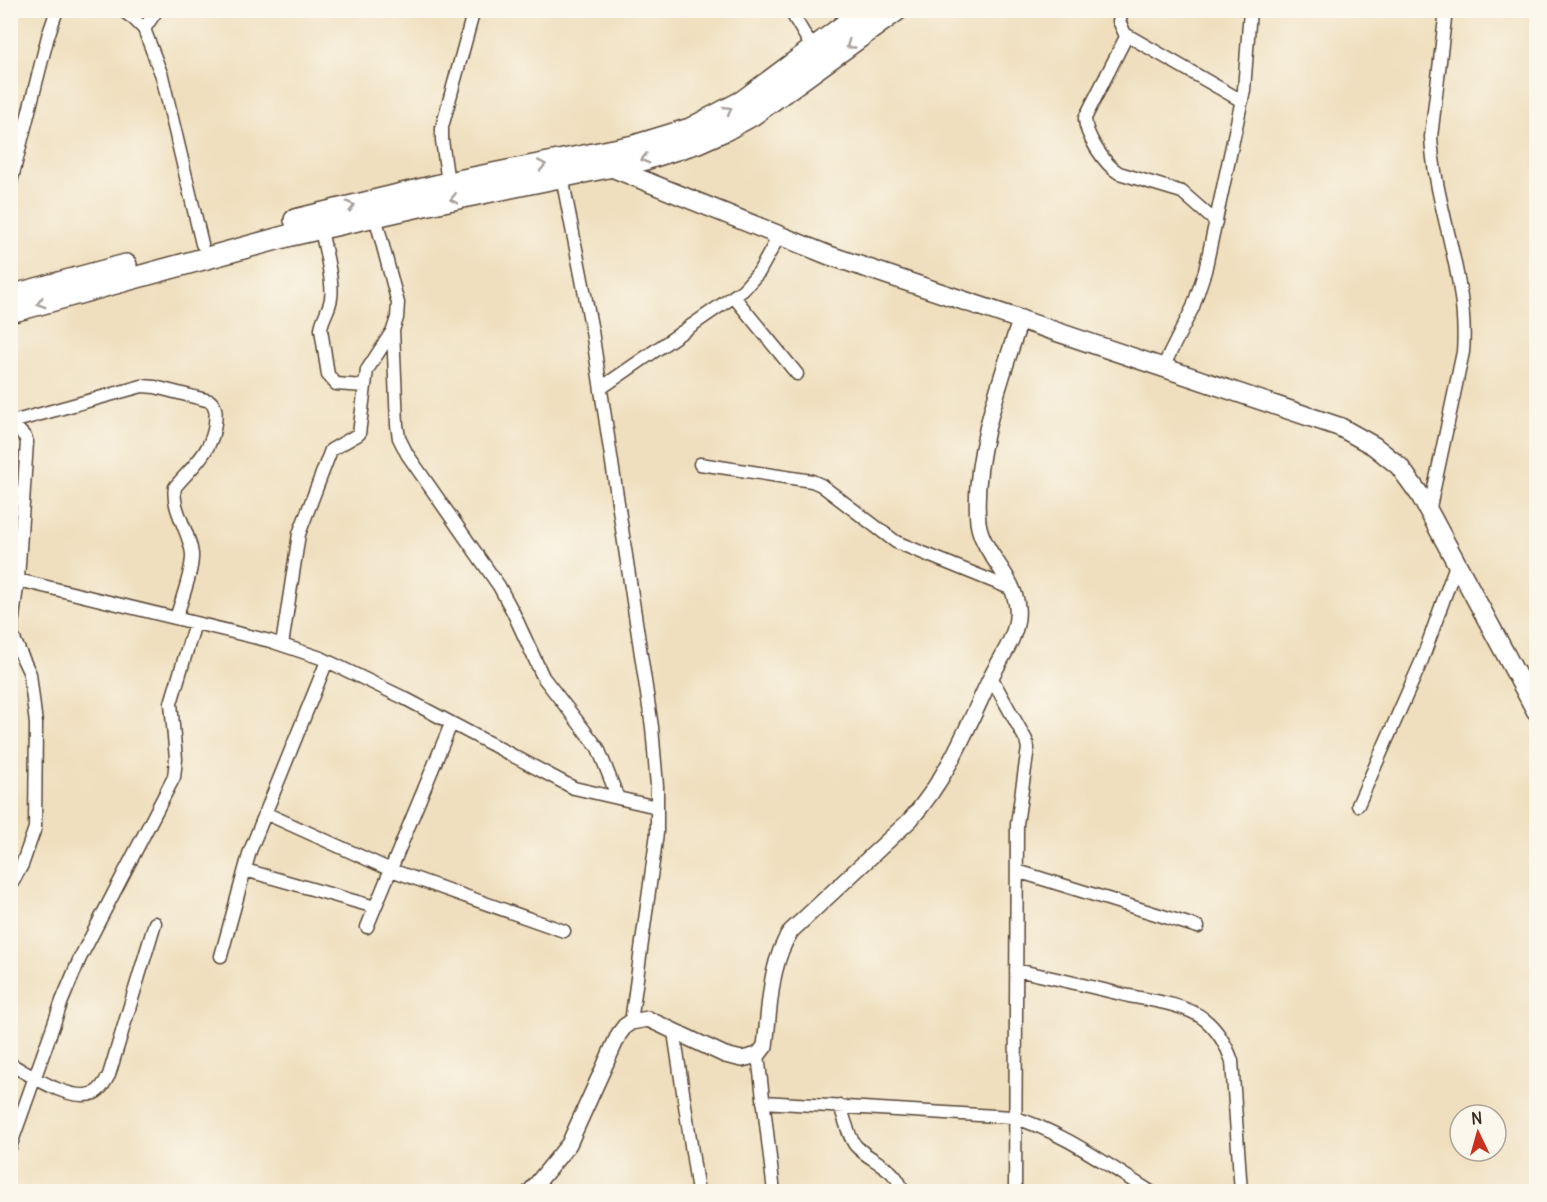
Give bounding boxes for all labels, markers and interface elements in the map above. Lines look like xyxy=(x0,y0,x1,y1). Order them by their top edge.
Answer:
one-way arrow xyxy=(846,38,857,49)
one-way arrow xyxy=(722,106,732,118)
one-way arrow xyxy=(640,152,651,164)
one-way arrow xyxy=(536,159,546,172)
one-way arrow xyxy=(449,192,459,205)
one-way arrow xyxy=(346,200,356,213)
one-way arrow xyxy=(36,296,47,308)
north arrow xyxy=(1448,1103,1508,1163)
text: N xyxy=(1470,1108,1483,1129)

